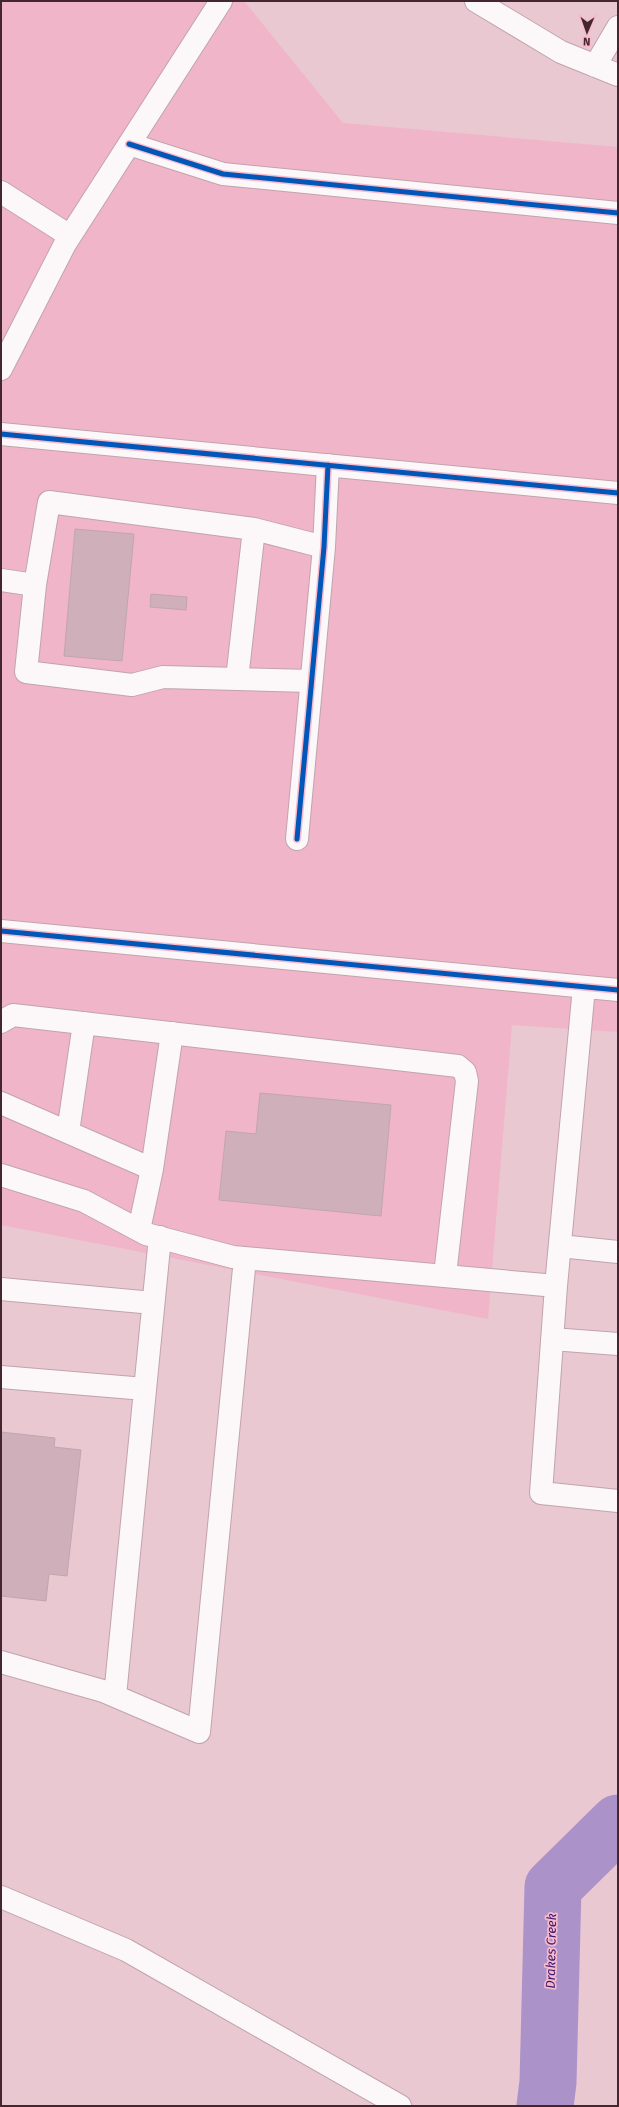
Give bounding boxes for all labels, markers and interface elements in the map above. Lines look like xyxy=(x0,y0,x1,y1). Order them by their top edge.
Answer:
north arrow xyxy=(567,12,607,52)
text: N xyxy=(583,35,591,48)
water label: Drakes Creek xyxy=(543,1913,559,1989)

